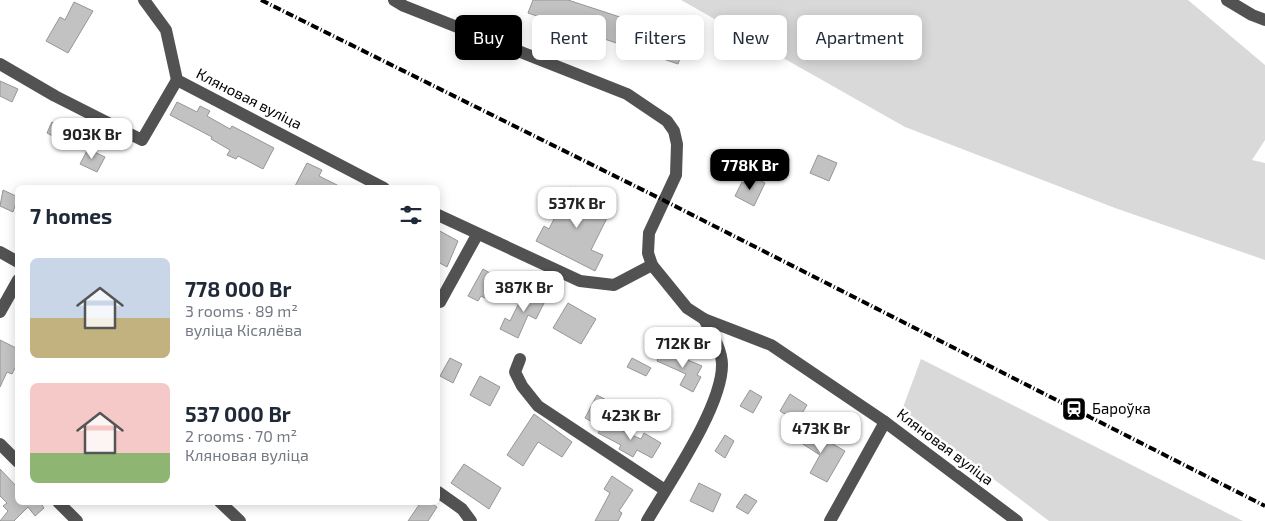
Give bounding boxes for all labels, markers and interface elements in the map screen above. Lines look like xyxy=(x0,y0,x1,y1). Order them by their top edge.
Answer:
chip: Buy xyxy=(455,15,522,60)
chip: Rent xyxy=(532,15,606,60)
chip: Filters xyxy=(616,15,704,60)
chip: New xyxy=(714,15,787,60)
chip: Apartment xyxy=(797,15,922,60)
street label: Кляновая вуліца xyxy=(193,64,305,133)
pin: 903K Br xyxy=(46,118,138,160)
text: 903K Br xyxy=(62,124,122,143)
pin: 778K Br xyxy=(704,148,796,191)
text: 778K Br xyxy=(721,155,779,174)
pin: 537K Br xyxy=(531,186,623,229)
text: 537K Br xyxy=(549,193,605,212)
icon: filters xyxy=(397,201,425,229)
text: 7 homes xyxy=(30,203,112,228)
pin: 387K Br xyxy=(478,270,570,313)
text: 778 000 Br xyxy=(185,276,292,301)
text: 387K Br xyxy=(495,277,553,296)
icon: home xyxy=(70,278,130,338)
text: 3 rooms · 89 m² xyxy=(185,301,298,320)
text: вуліца Кісялёва xyxy=(185,320,302,339)
pin: 712K Br xyxy=(637,326,729,369)
text: 712K Br xyxy=(655,333,711,352)
station icon: Бароўка xyxy=(1061,396,1087,422)
pin: 423K Br xyxy=(585,398,677,441)
place label: Бароўка xyxy=(1092,399,1151,418)
text: 537 000 Br xyxy=(185,401,291,426)
icon: home xyxy=(70,403,130,463)
street label: Кляновая вуліца xyxy=(893,404,997,489)
text: 423K Br xyxy=(601,405,661,424)
pin: 473K Br xyxy=(775,412,867,454)
text: 473K Br xyxy=(792,418,850,437)
text: 2 rooms · 70 m² xyxy=(185,426,297,445)
text: Кляновая вуліца xyxy=(185,445,309,464)

